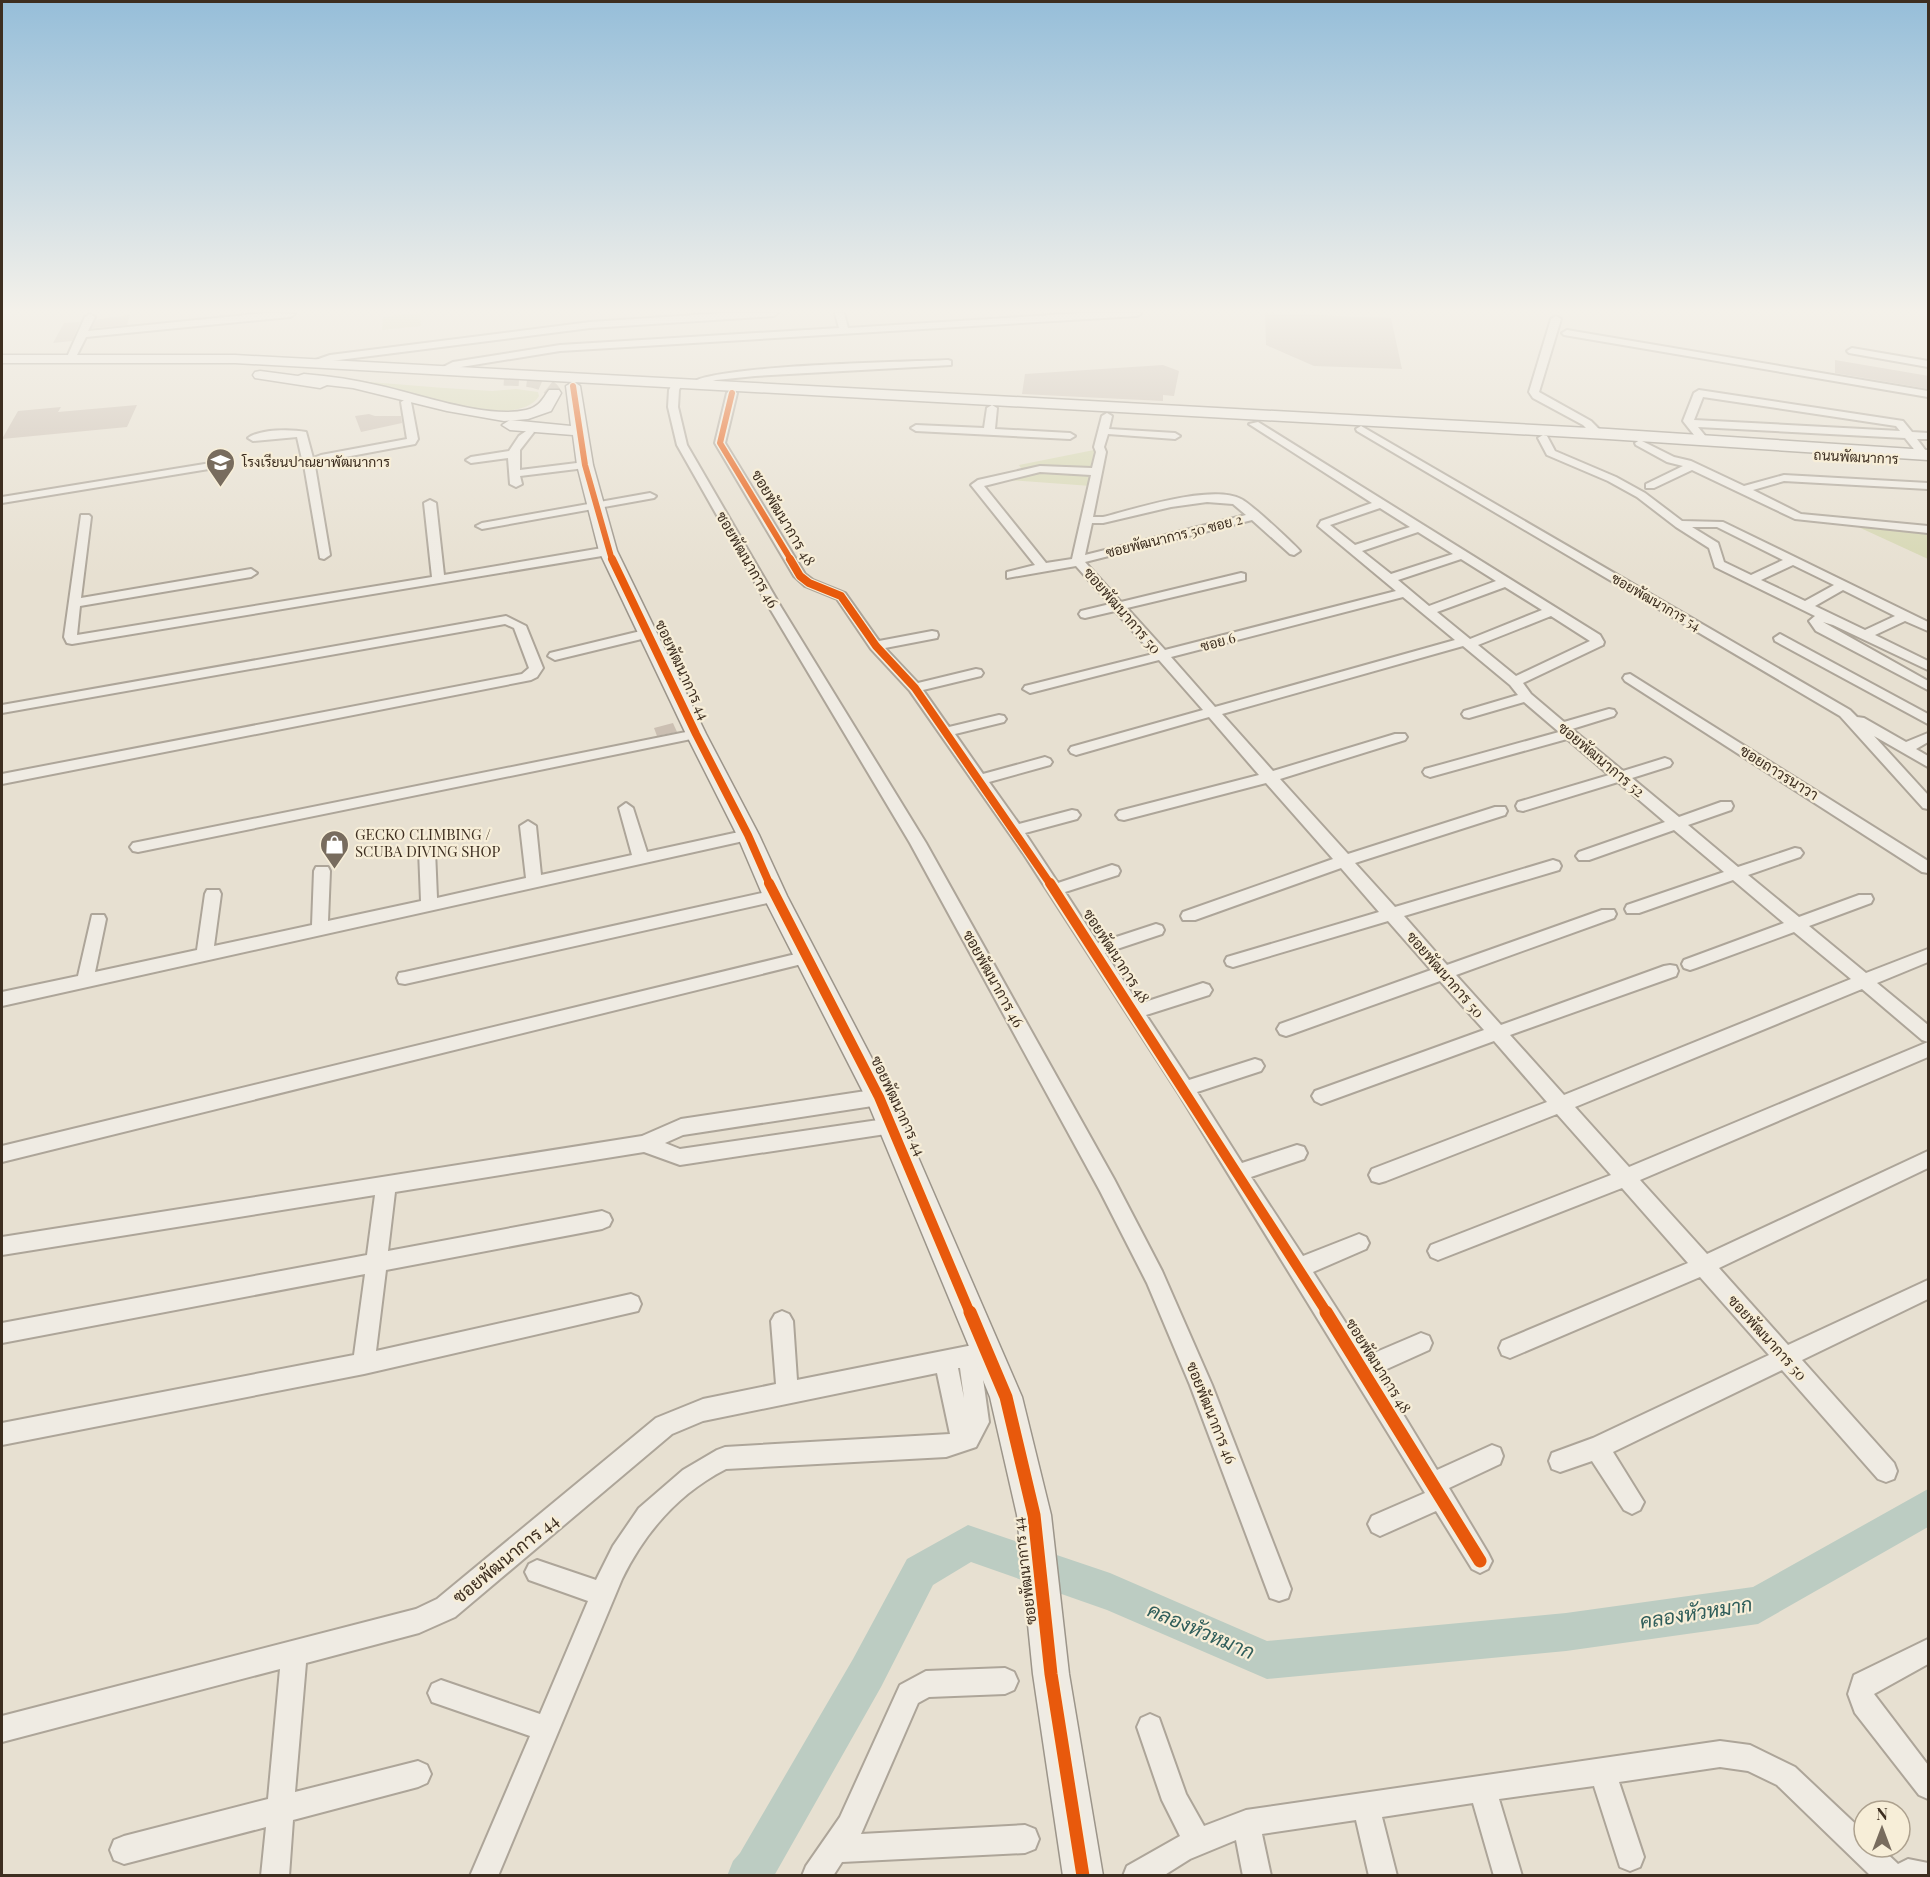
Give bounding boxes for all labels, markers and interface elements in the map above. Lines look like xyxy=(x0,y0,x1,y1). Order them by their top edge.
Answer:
street label: ถนนพัฒนาการ xyxy=(1813,445,1899,468)
school or university icon: โรงเรียนปาณยาพัฒนาการ xyxy=(205,446,237,488)
place label: โรงเรียนปาณยาพัฒนาการ xyxy=(241,452,390,471)
street label: ซอยพัฒนาการ 48 xyxy=(747,466,820,569)
street label: ซอยพัฒนาการ 46 xyxy=(712,508,784,612)
street label: ซอยพัฒนาการ 50 ซอย 2 xyxy=(1104,509,1244,562)
street label: ซอยพัฒนาการ 50 xyxy=(1079,563,1166,658)
street label: ซอยพัฒนาการ 54 xyxy=(1608,568,1704,635)
street label: ซอยพัฒนาการ 44 xyxy=(651,616,715,723)
street label: ซอย 6 xyxy=(1198,628,1238,655)
street label: ซอยพัฒนาการ 52 xyxy=(1554,717,1649,801)
street label: ซอยถาวรนาวา xyxy=(1736,740,1823,804)
place label: GECKO CLIMBING / SCUBA DIVING SHOP xyxy=(355,824,501,861)
shop icon: GECKO CLIMBING / SCUBA DIVING SHOP xyxy=(318,828,350,870)
street label: ซอยพัฒนาการ 48 xyxy=(1079,905,1155,1007)
street label: ซอยพัฒนาการ 46 xyxy=(959,926,1029,1031)
street label: ซอยพัฒนาการ 50 xyxy=(1402,927,1489,1022)
street label: ซอยพัฒนาการ 44 xyxy=(867,1052,931,1159)
street label: ซอยพัฒนาการ 50 xyxy=(1724,1290,1812,1384)
street label: ซอยพัฒนาการ 48 xyxy=(1342,1314,1416,1417)
street label: ซอยพัฒนาการ 46 xyxy=(1182,1359,1242,1467)
street label: ซอยพัฒนาการ 44 xyxy=(447,1508,563,1608)
street label: ซอยพัฒนาการ 44 xyxy=(1007,1516,1041,1626)
water label: คลองหัวหมาก xyxy=(1638,1589,1754,1634)
water label: คลองหัวหมาก xyxy=(1144,1595,1259,1664)
north arrow xyxy=(1852,1799,1912,1859)
text: N xyxy=(1876,1803,1888,1824)

